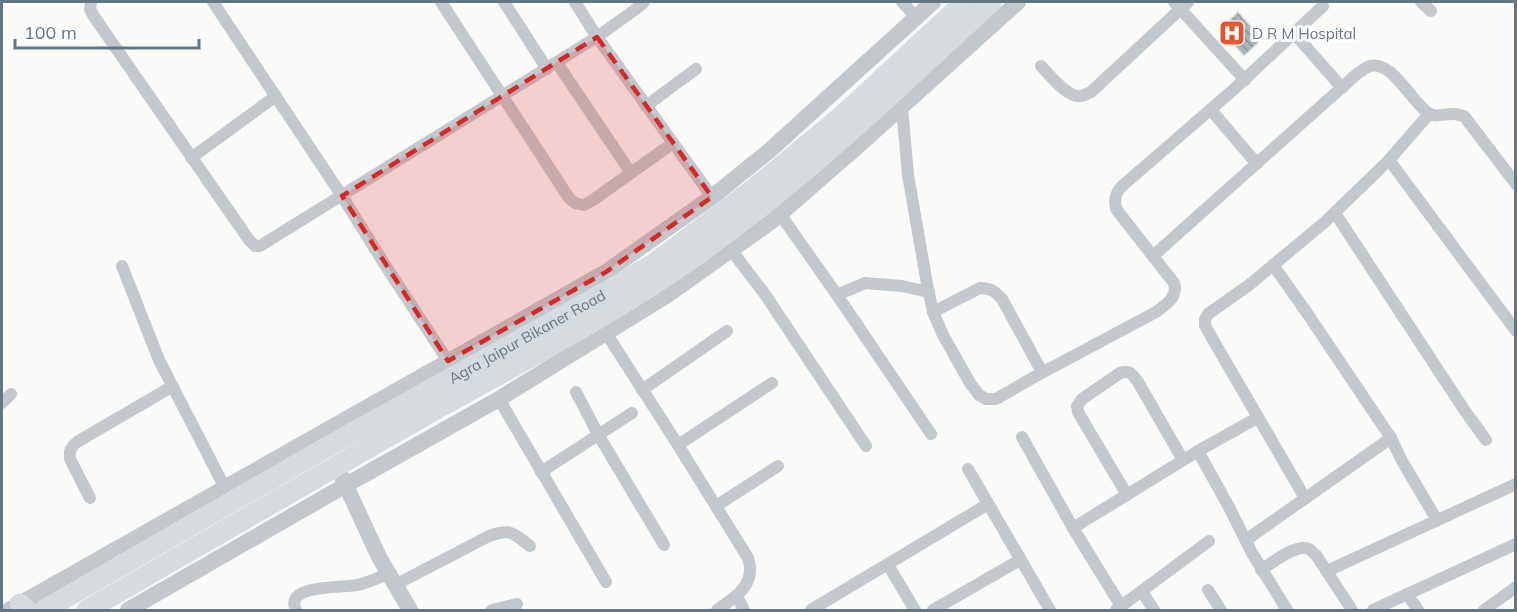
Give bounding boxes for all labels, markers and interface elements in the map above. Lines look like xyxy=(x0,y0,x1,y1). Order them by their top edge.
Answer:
scale bar xyxy=(15,12,200,50)
hospital icon: D R M Hospital xyxy=(1217,18,1247,48)
text: 100 m xyxy=(24,21,77,44)
place label: D R M Hospital xyxy=(1252,24,1356,43)
street label: Agra Jaipur Bikaner Road xyxy=(445,285,608,387)

